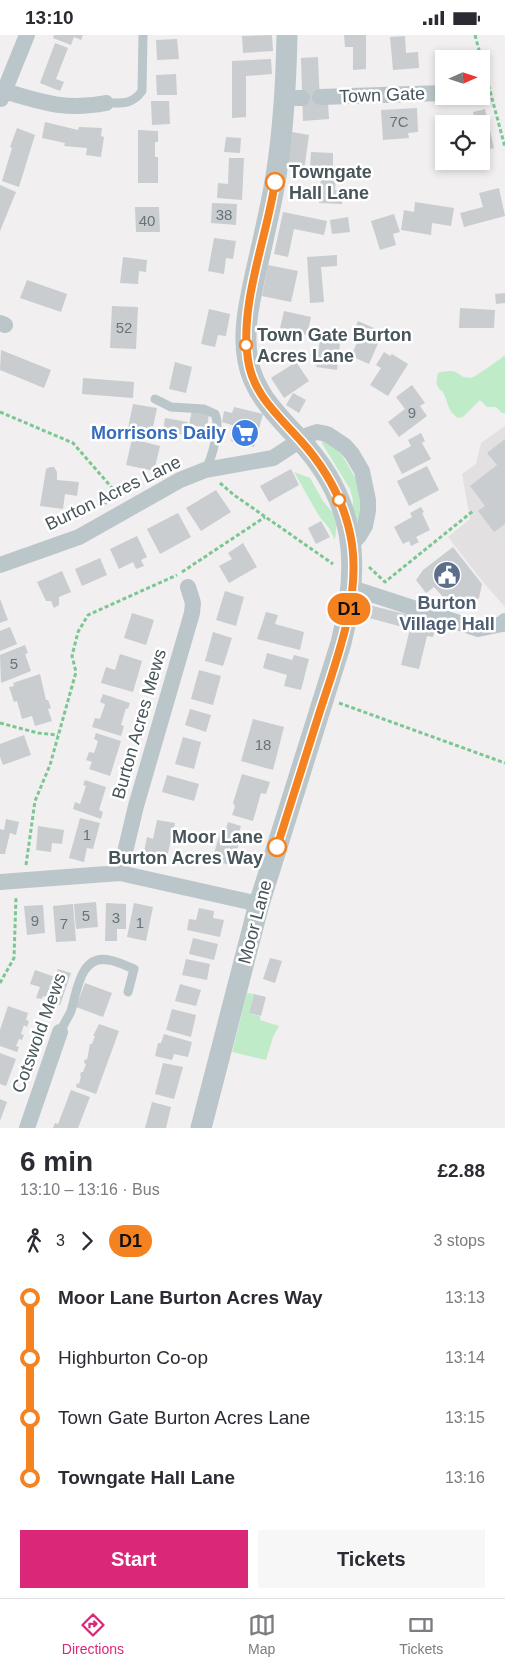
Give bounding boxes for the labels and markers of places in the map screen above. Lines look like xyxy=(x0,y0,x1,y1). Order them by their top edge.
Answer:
place label: Towngate Hall Lane xyxy=(289,162,372,203)
marker: Towngate Hall Lane xyxy=(265,172,285,192)
place label: Town Gate Burton Acres Lane xyxy=(257,325,412,366)
marker: Town Gate Burton Acres Lane xyxy=(239,338,253,352)
supermarket icon: Morrisons Daily xyxy=(230,418,260,448)
place label: Morrisons Daily xyxy=(91,423,226,443)
unlabelled marker xyxy=(332,493,346,507)
public building icon: Burton Village Hall xyxy=(432,560,462,590)
place label: Burton Village Hall xyxy=(399,593,495,634)
place label: Moor Lane Burton Acres Way xyxy=(108,827,263,868)
marker: Moor Lane Burton Acres Way xyxy=(267,837,287,857)

